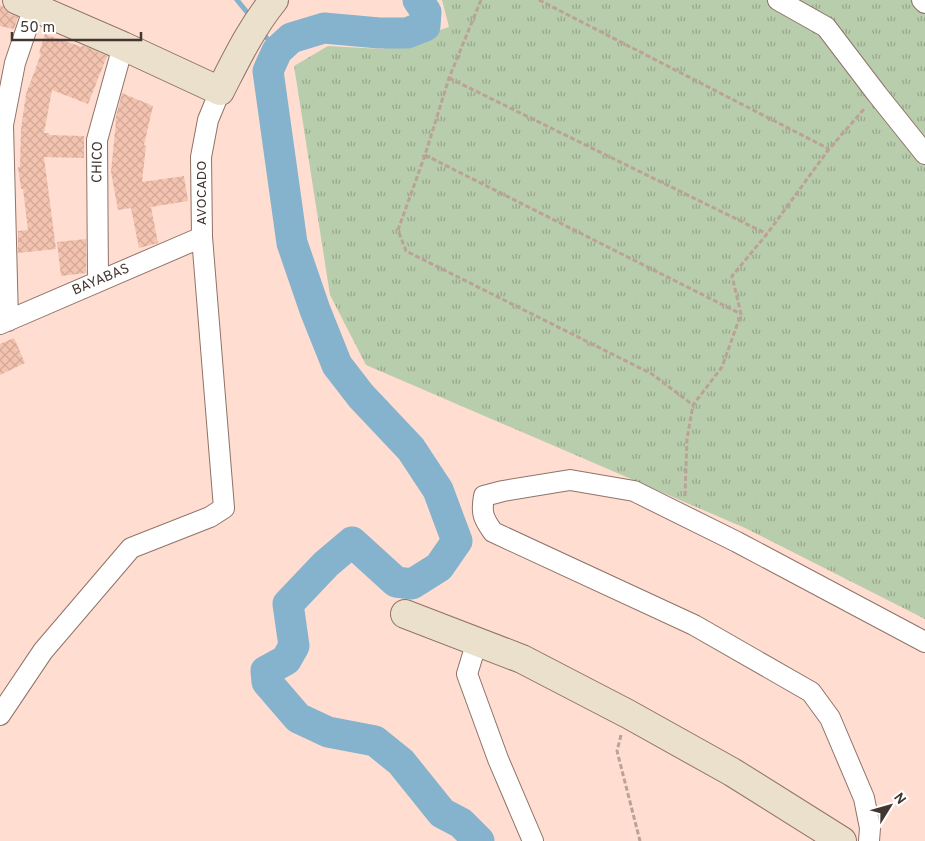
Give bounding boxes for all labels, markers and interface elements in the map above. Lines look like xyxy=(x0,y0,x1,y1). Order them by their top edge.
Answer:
scale bar xyxy=(12,10,141,42)
text: 50 m xyxy=(20,19,55,38)
street label: CHICO xyxy=(89,141,107,183)
street label: AVOCADO xyxy=(194,160,211,226)
street label: BAYABAS xyxy=(70,260,132,300)
north arrow xyxy=(865,781,915,831)
text: N xyxy=(889,790,909,808)

